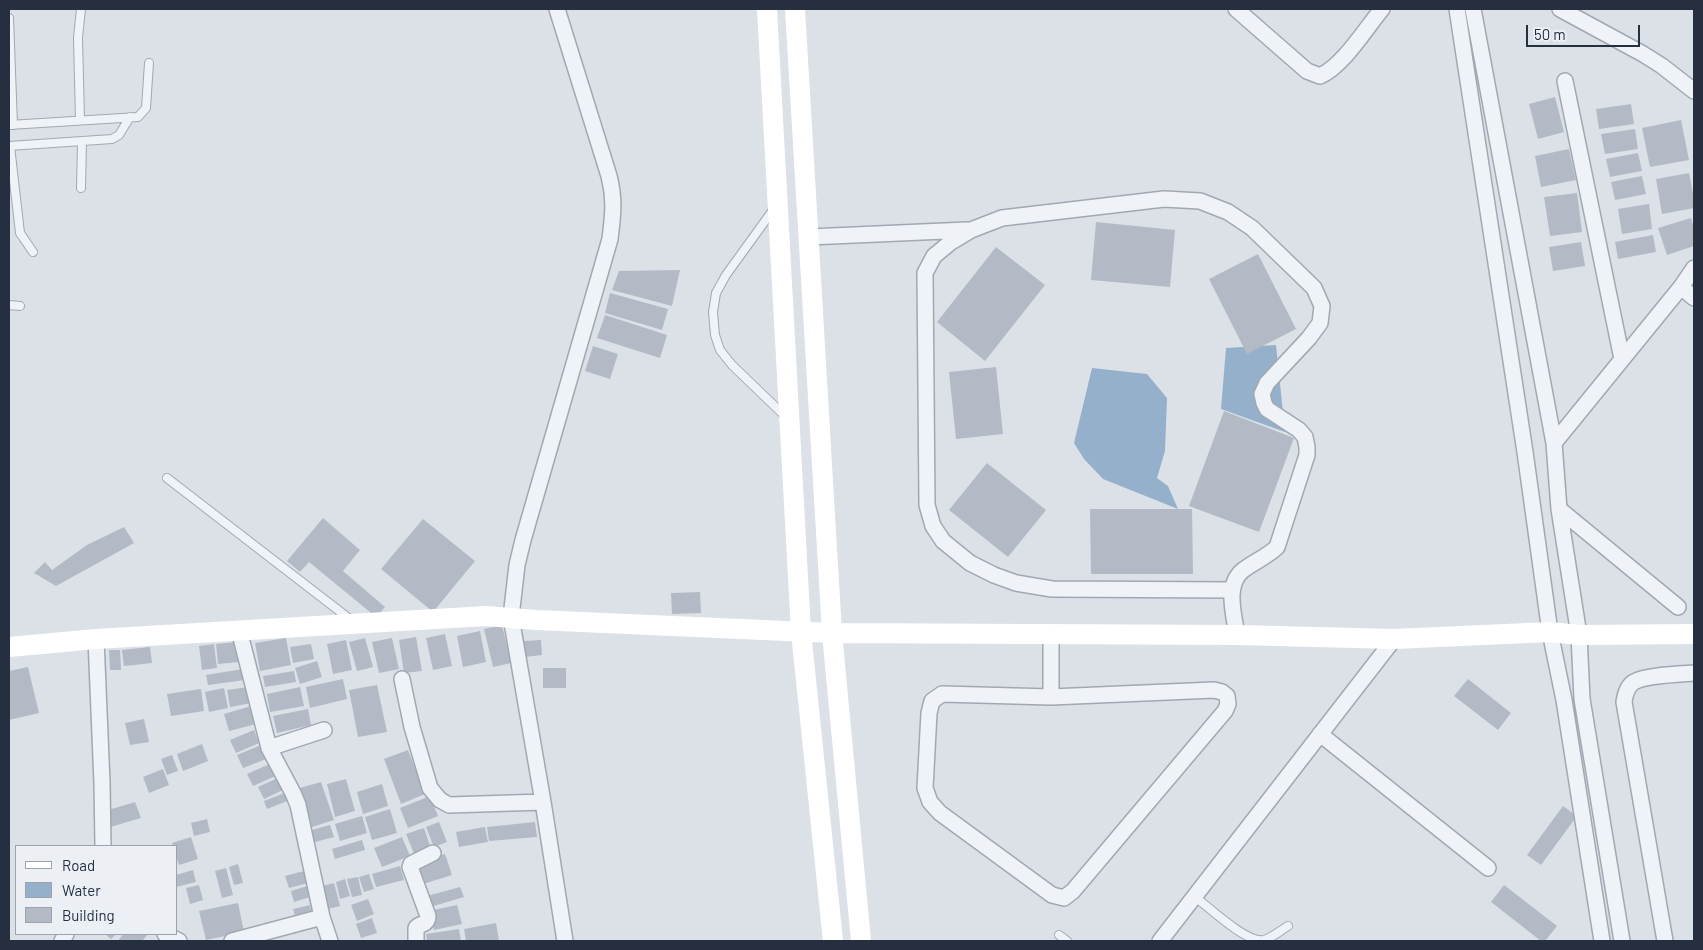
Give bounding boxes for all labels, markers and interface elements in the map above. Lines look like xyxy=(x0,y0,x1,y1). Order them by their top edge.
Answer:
scale bar xyxy=(1528,15,1642,47)
text: 50 m xyxy=(1534,25,1566,43)
legend xyxy=(15,845,178,935)
text: Road xyxy=(62,856,95,874)
text: Water xyxy=(62,881,101,899)
text: Building xyxy=(62,906,115,924)

